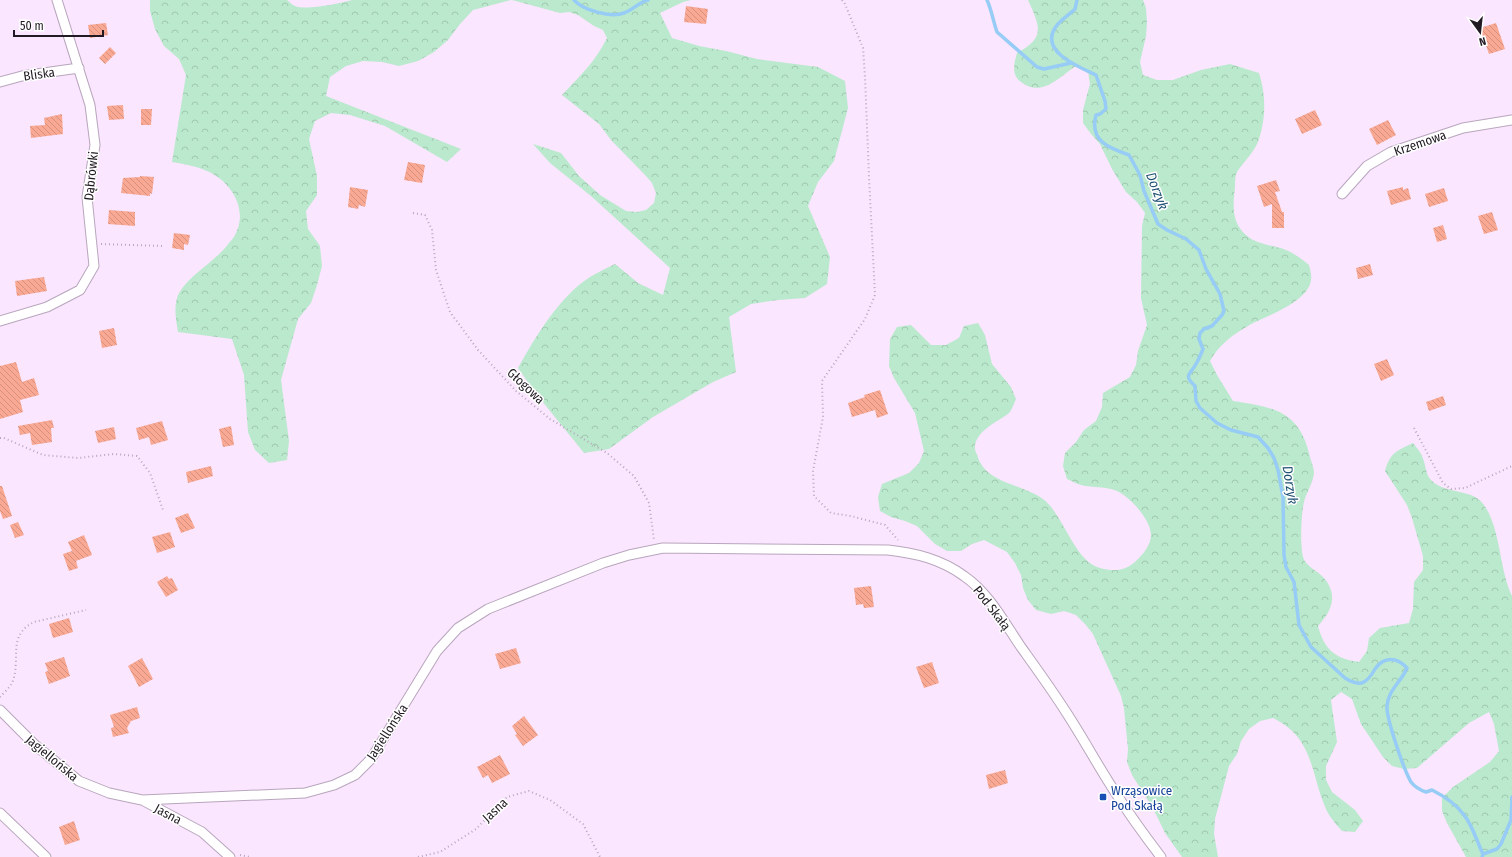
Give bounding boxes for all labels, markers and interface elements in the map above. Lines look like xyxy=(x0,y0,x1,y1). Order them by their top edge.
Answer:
scale bar xyxy=(14,12,103,38)
north arrow xyxy=(1460,12,1500,52)
text: 50 m xyxy=(20,19,44,33)
text: N xyxy=(1478,34,1487,48)
street label: Bliska xyxy=(22,64,56,84)
street label: Krzemowa xyxy=(1392,127,1448,159)
street label: Dąbrówki xyxy=(81,151,101,201)
water label: Dorzyk xyxy=(1142,170,1172,212)
street label: Głogowa xyxy=(504,365,548,407)
water label: Dorzyk xyxy=(1279,464,1301,506)
street label: Pod Skałą xyxy=(970,583,1014,633)
street label: Jagiellońska xyxy=(363,701,411,763)
street label: Jagiellońska xyxy=(23,732,81,784)
place label: Wrząsowice Pod Skałą xyxy=(1111,783,1172,813)
marker: Wrząsowice Pod Skałą xyxy=(1098,792,1108,802)
street label: Jasna xyxy=(479,795,511,825)
street label: Jasna xyxy=(152,801,184,827)

